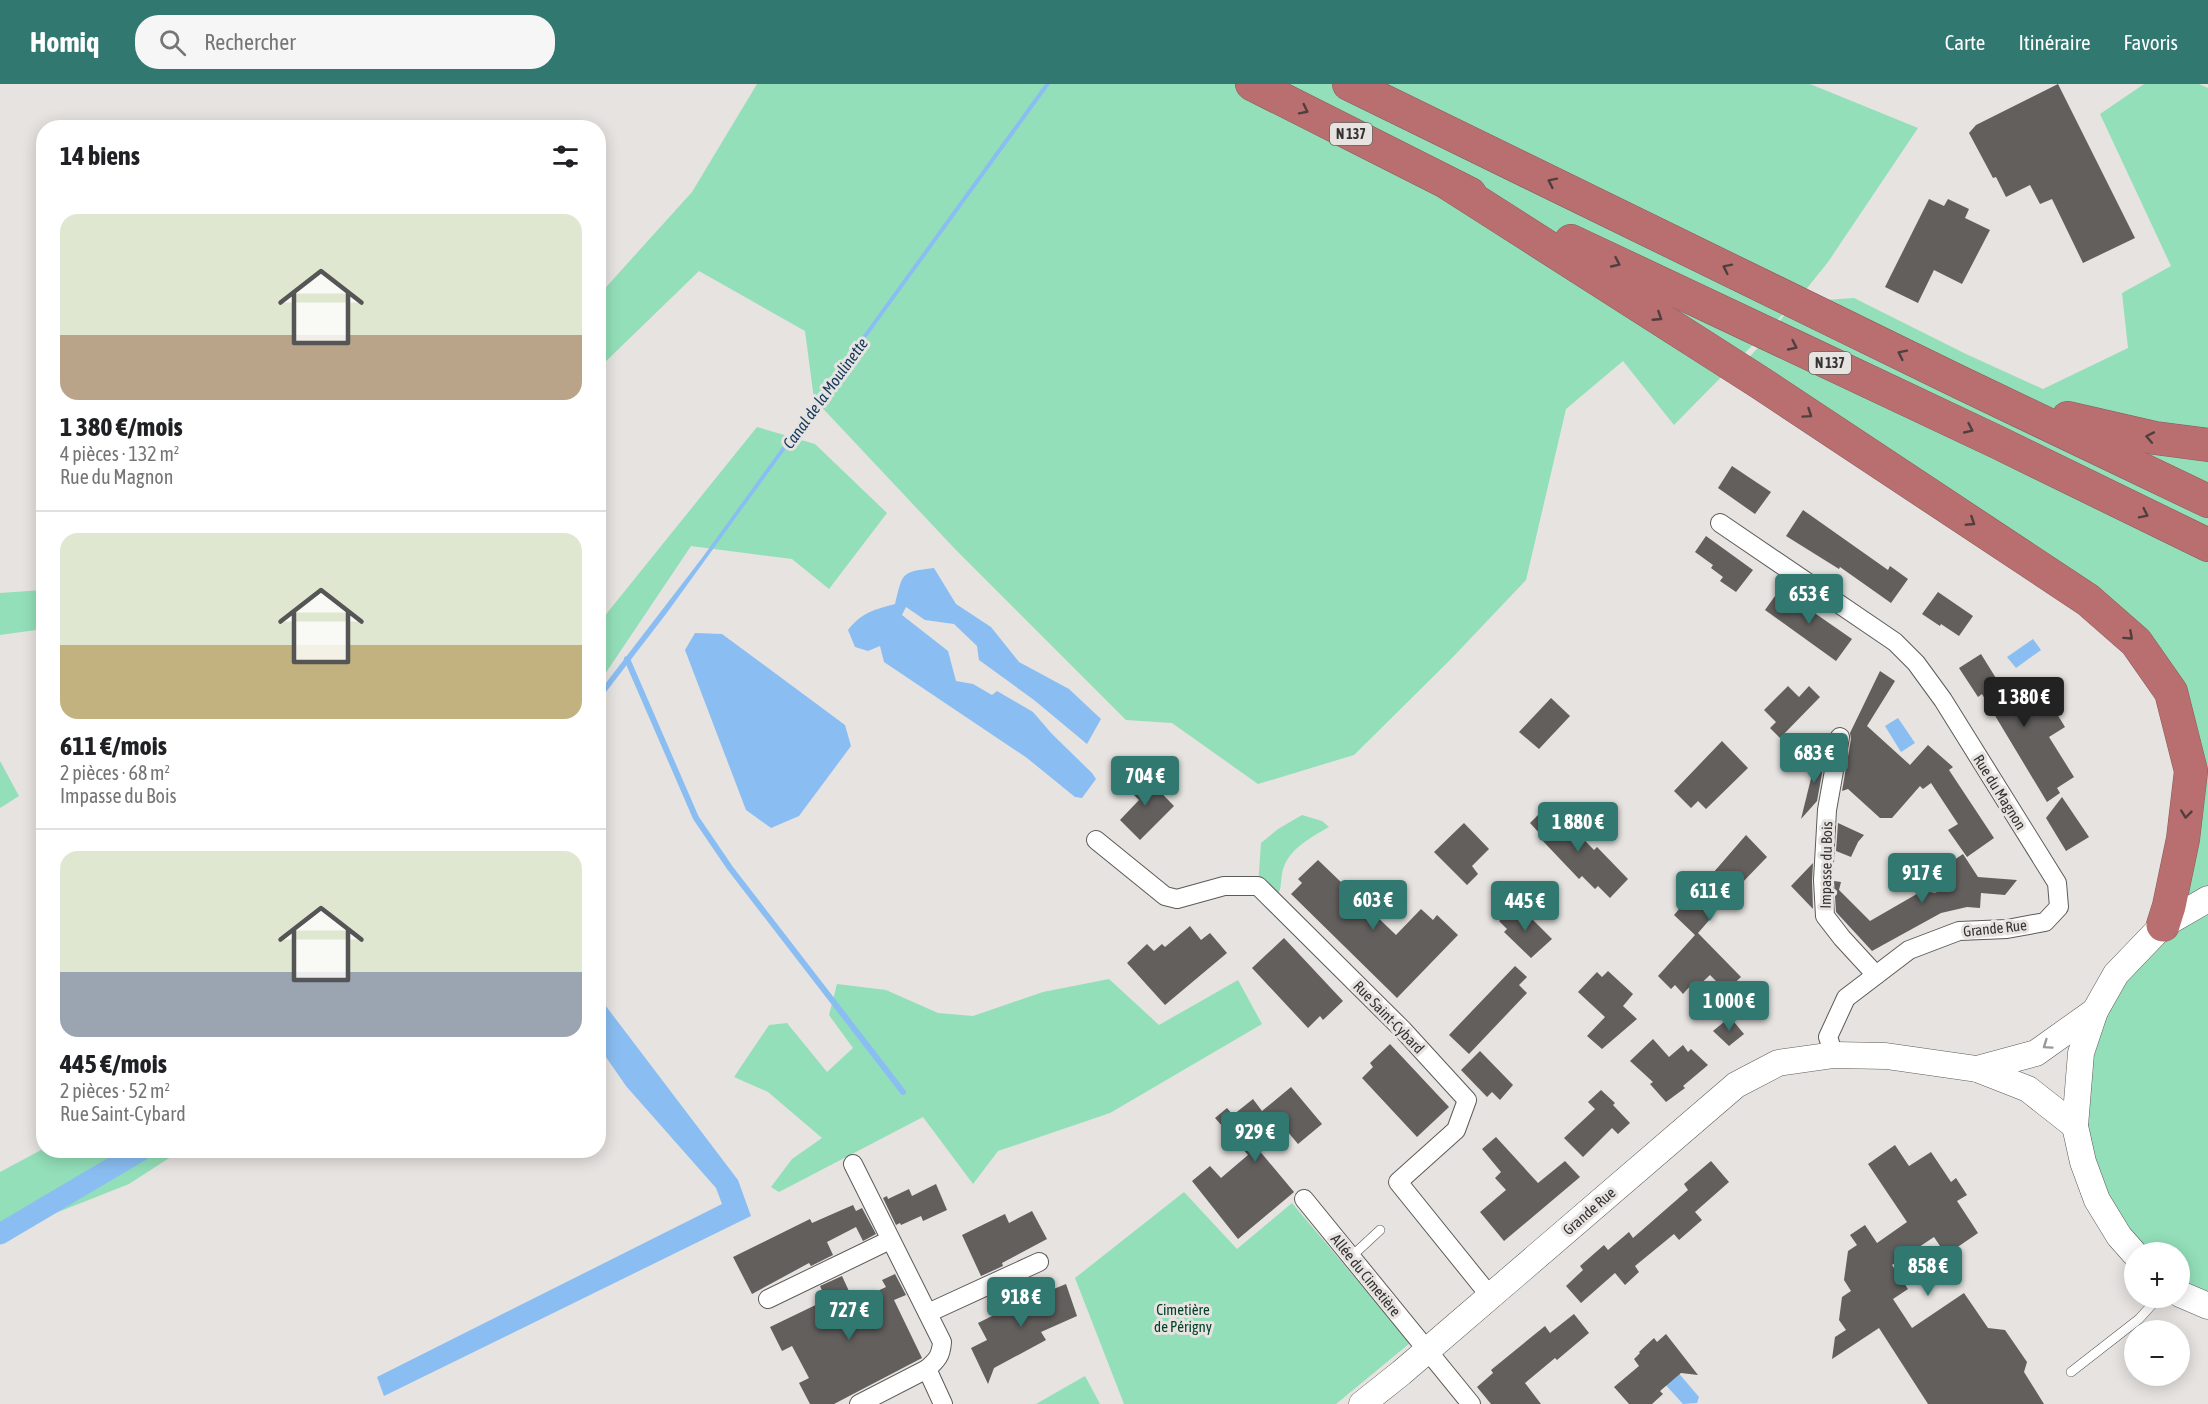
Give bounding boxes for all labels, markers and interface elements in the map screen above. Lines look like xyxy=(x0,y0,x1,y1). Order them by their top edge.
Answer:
search box xyxy=(135,15,555,69)
text: Homiq xyxy=(30,26,99,58)
icon: search xyxy=(156,26,189,59)
text: Rechercher xyxy=(204,29,296,55)
text: Carte xyxy=(1945,30,1985,54)
text: Itinéraire xyxy=(2018,30,2090,54)
text: Favoris xyxy=(2123,30,2178,54)
one-way arrow xyxy=(1297,103,1308,115)
road number: N 137 xyxy=(1330,123,1372,145)
icon: filters xyxy=(549,140,582,173)
text: 14 biens xyxy=(60,141,140,171)
one-way arrow xyxy=(1548,178,1559,190)
icon: home xyxy=(267,253,375,361)
one-way arrow xyxy=(1610,255,1621,267)
one-way arrow xyxy=(1723,264,1734,276)
one-way arrow xyxy=(1652,310,1662,322)
water label: Canal de la Moulinette xyxy=(779,334,871,452)
one-way arrow xyxy=(1786,338,1797,350)
one-way arrow xyxy=(1898,350,1909,362)
road number: N 137 xyxy=(1809,352,1851,374)
one-way arrow xyxy=(1802,407,1812,419)
text: 1 380 €/mois xyxy=(60,412,183,442)
one-way arrow xyxy=(1963,421,1974,433)
one-way arrow xyxy=(2145,431,2155,444)
text: 4 pièces · 132 m² xyxy=(60,442,179,465)
text: Rue du Magnon xyxy=(60,465,173,488)
one-way arrow xyxy=(2138,507,2149,519)
one-way arrow xyxy=(1964,515,1975,526)
icon: home xyxy=(267,572,375,680)
pin: 653 € xyxy=(1767,574,1851,625)
text: 653 € xyxy=(1789,582,1829,605)
one-way arrow xyxy=(2122,629,2132,640)
pin: 1 380 € xyxy=(1969,677,2079,728)
text: 1 380 € xyxy=(1998,685,2050,708)
text: 611 €/mois xyxy=(60,731,167,761)
pin: 683 € xyxy=(1772,733,1856,784)
text: 683 € xyxy=(1794,741,1834,764)
street label: Rue du Magnon xyxy=(1970,751,2030,833)
pin: 704 € xyxy=(1103,756,1187,807)
text: 2 pièces · 68 m² xyxy=(60,761,170,784)
text: 704 € xyxy=(1125,764,1165,787)
text: Impasse du Bois xyxy=(60,784,177,807)
pin: 1 880 € xyxy=(1523,802,1633,853)
one-way arrow xyxy=(2180,809,2193,818)
text: 1 880 € xyxy=(1552,810,1604,833)
street label: Impasse du Bois xyxy=(1817,821,1835,909)
pin: 917 € xyxy=(1880,853,1964,904)
text: 917 € xyxy=(1902,861,1942,884)
pin: 611 € xyxy=(1668,871,1752,922)
text: 611 € xyxy=(1690,879,1730,902)
pin: 603 € xyxy=(1331,880,1415,931)
pin: 445 € xyxy=(1483,881,1567,932)
text: 603 € xyxy=(1353,888,1393,911)
text: 445 € xyxy=(1505,889,1545,912)
icon: home xyxy=(267,890,375,998)
street label: Grande Rue xyxy=(1962,916,2028,940)
street label: Rue Saint-Cybard xyxy=(1350,977,1428,1057)
pin: 1 000 € xyxy=(1674,981,1784,1032)
text: 1 000 € xyxy=(1703,989,1755,1012)
one-way arrow xyxy=(2043,1038,2054,1049)
text: 445 €/mois xyxy=(60,1049,167,1079)
text: 2 pièces · 52 m² xyxy=(60,1079,170,1102)
text: Rue Saint-Cybard xyxy=(60,1102,186,1125)
pin: 929 € xyxy=(1213,1112,1297,1163)
text: 929 € xyxy=(1235,1120,1275,1143)
street label: Grande Rue xyxy=(1559,1184,1619,1238)
street label: Allée du Cimetière xyxy=(1328,1230,1404,1320)
map controls xyxy=(2124,1242,2190,1386)
button: + xyxy=(2124,1242,2190,1308)
pin: 858 € xyxy=(1886,1246,1970,1297)
text: 858 € xyxy=(1908,1254,1948,1277)
pin: 918 € xyxy=(979,1277,1063,1328)
text: 918 € xyxy=(1001,1285,1041,1308)
pin: 727 € xyxy=(807,1290,891,1341)
text: 727 € xyxy=(829,1298,869,1321)
park label: Cimetière de Périgny xyxy=(1154,1301,1212,1335)
button: − xyxy=(2124,1320,2190,1386)

